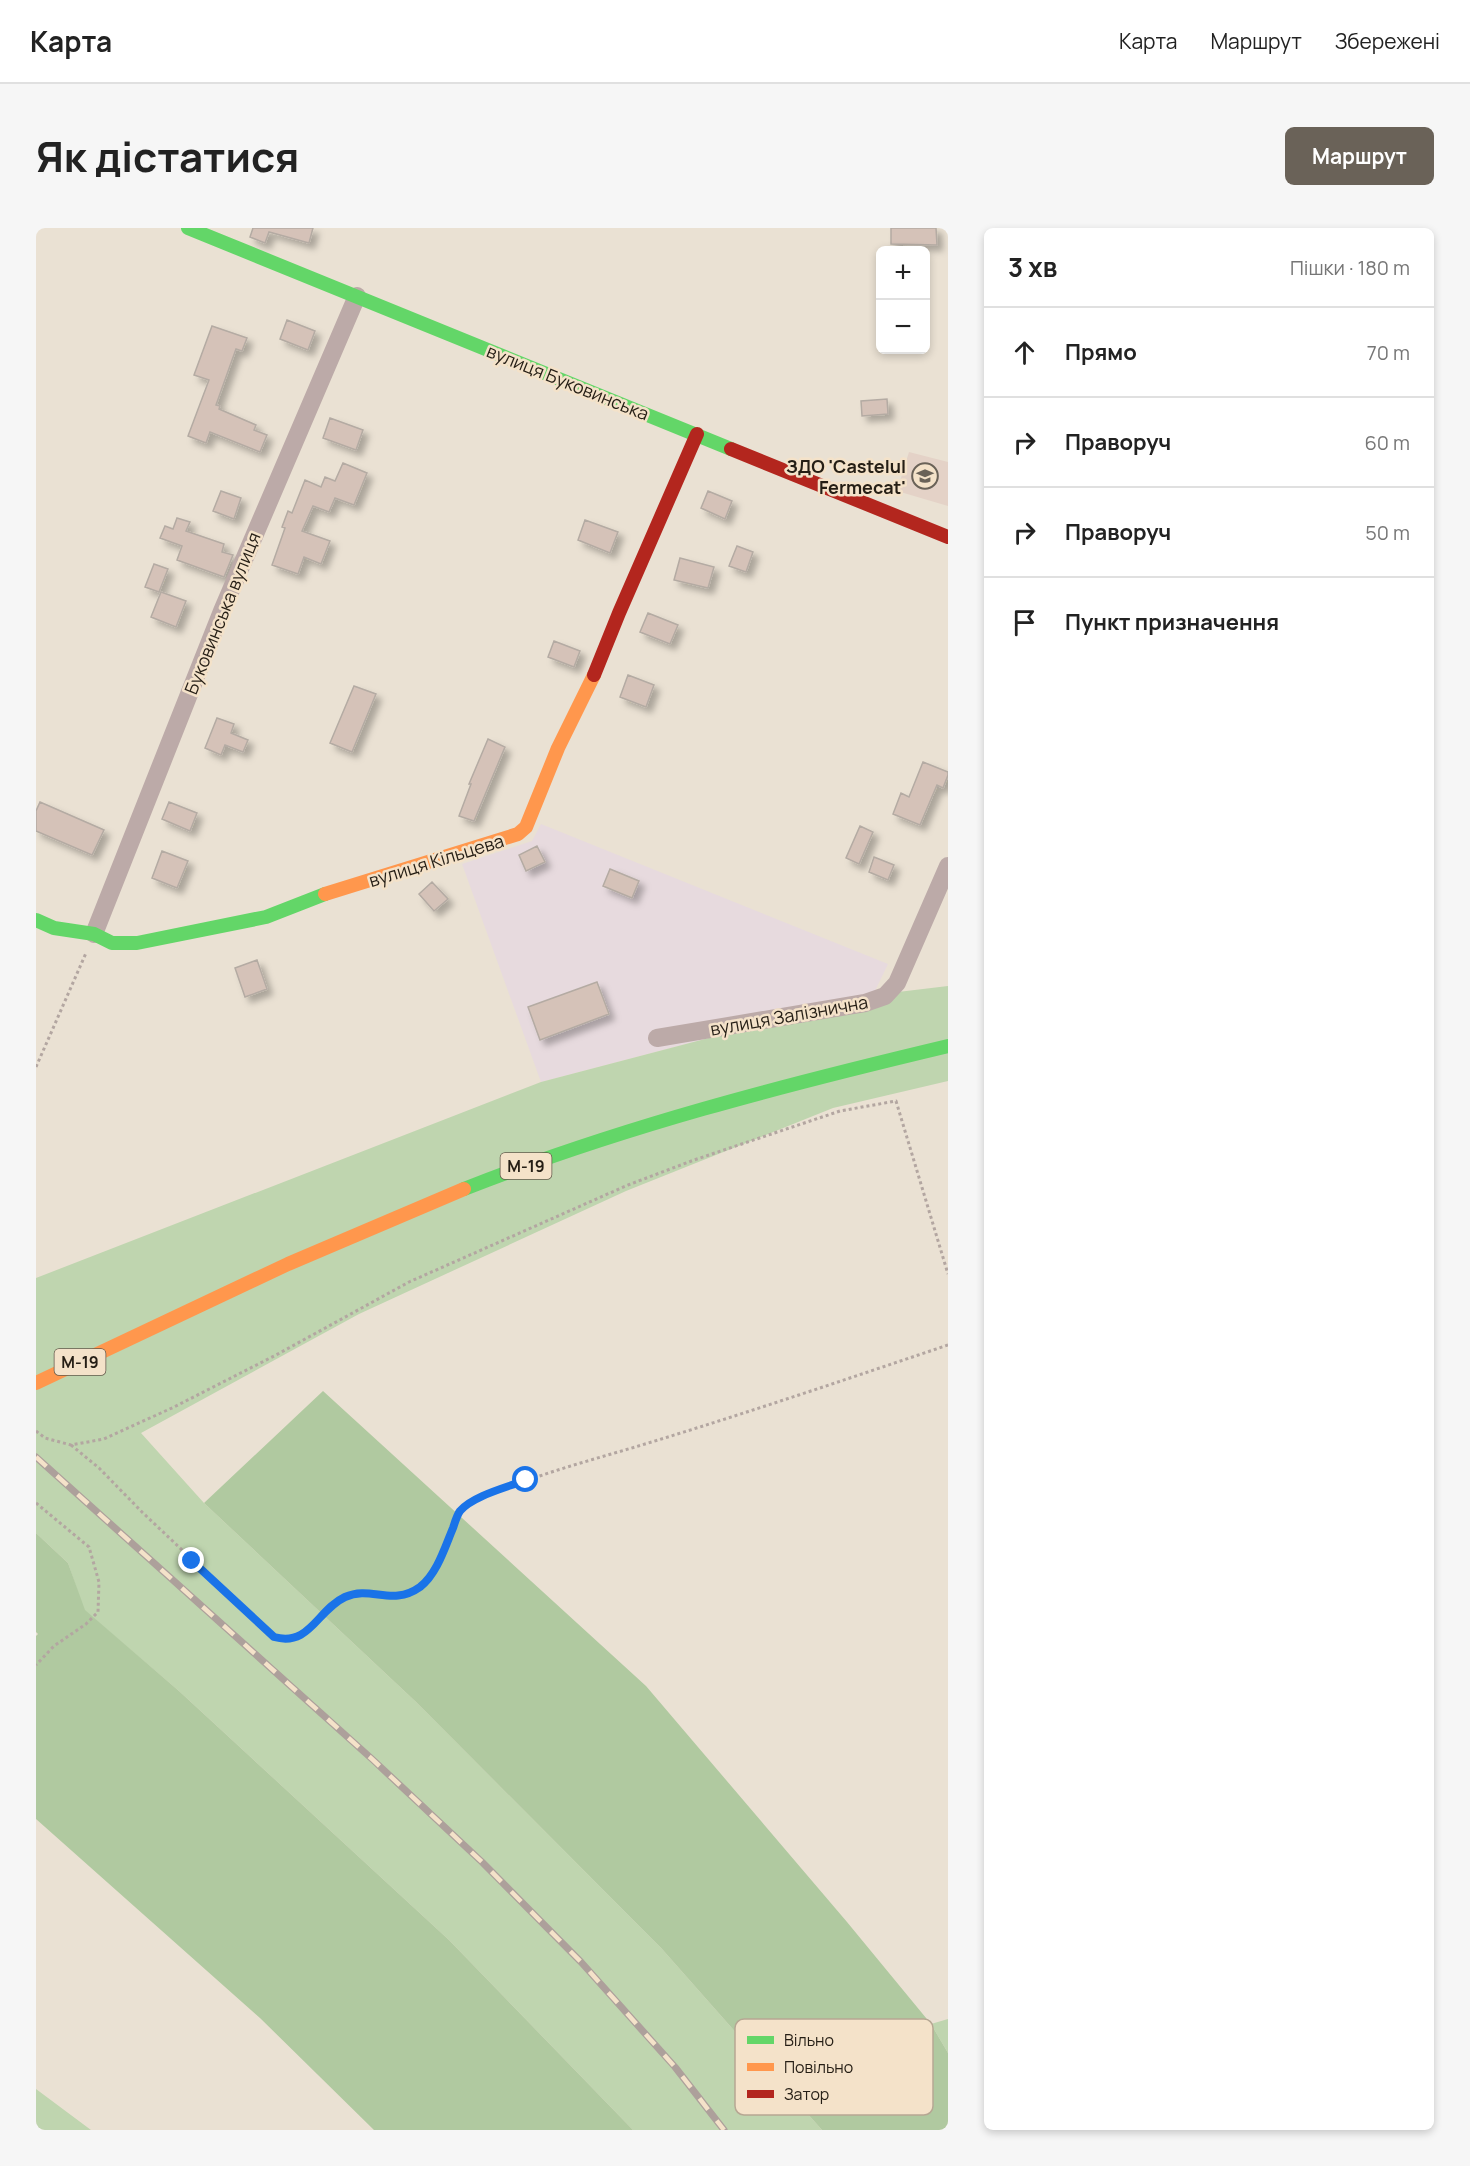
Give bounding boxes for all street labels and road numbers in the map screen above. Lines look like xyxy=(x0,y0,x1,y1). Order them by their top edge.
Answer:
street label: вулиця Буковинська xyxy=(483,338,653,426)
street label: Буковинська вулиця xyxy=(178,528,266,698)
street label: вулиця Кільцева xyxy=(366,828,506,892)
street label: вулиця Залізнична xyxy=(708,989,870,1041)
road number: М-19 xyxy=(500,1153,552,1179)
road number: М-19 xyxy=(54,1349,106,1375)

